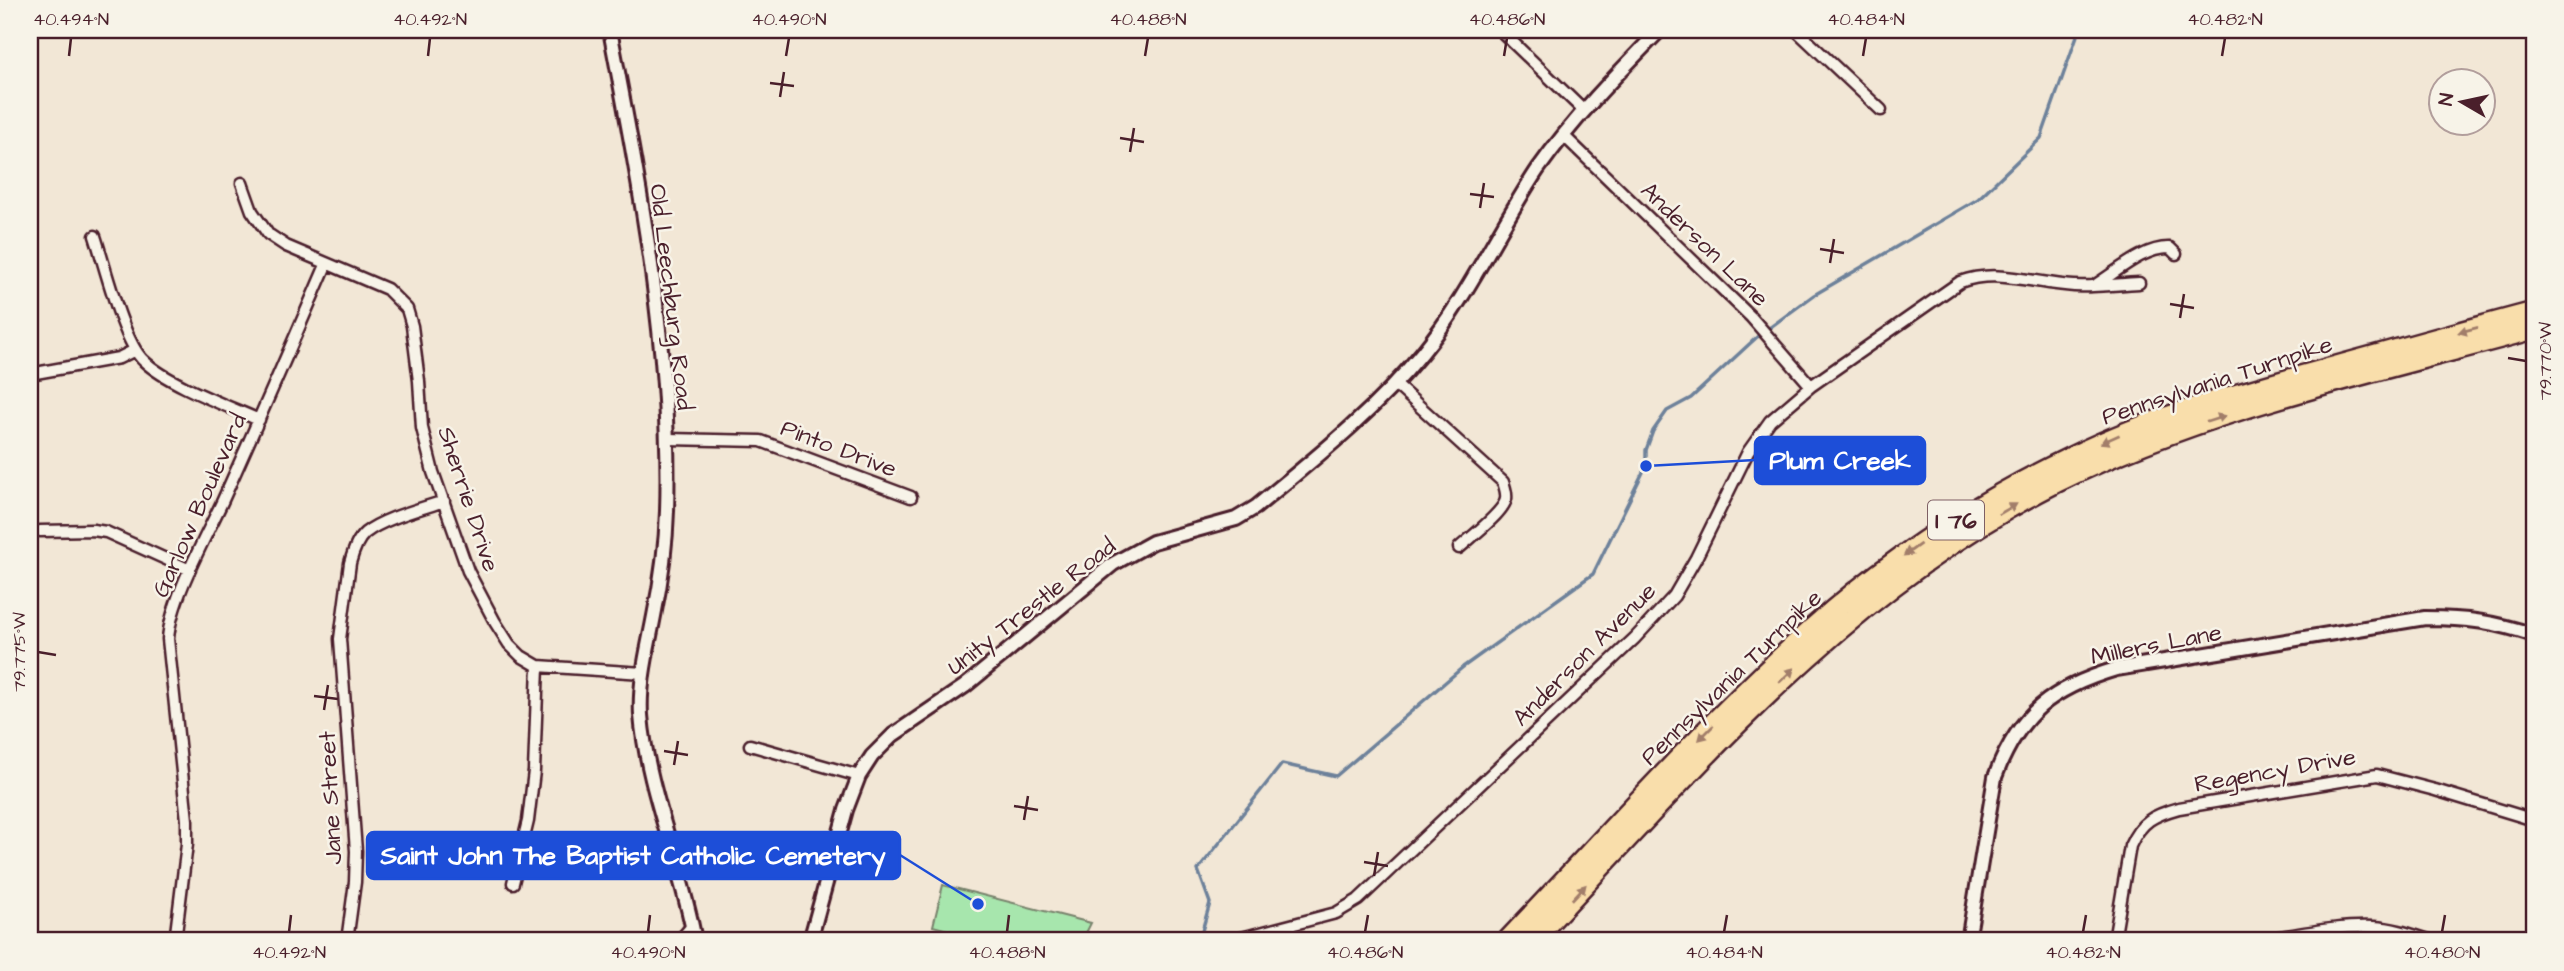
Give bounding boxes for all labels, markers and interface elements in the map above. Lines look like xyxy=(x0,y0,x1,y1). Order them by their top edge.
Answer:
text: 40.494°N xyxy=(33,7,109,32)
text: 40.492°N xyxy=(393,7,467,32)
text: 40.490°N xyxy=(751,7,827,32)
text: 40.488°N xyxy=(1110,7,1186,32)
text: 40.486°N xyxy=(1469,7,1545,32)
text: 40.484°N xyxy=(1827,7,1905,32)
text: 40.482°N xyxy=(2187,7,2263,32)
north arrow xyxy=(2428,66,2498,136)
text: N xyxy=(2432,91,2461,108)
street label: Anderson Lane xyxy=(1632,175,1776,315)
street label: Old Leechburg Road xyxy=(639,182,702,412)
text: 79.770°W xyxy=(2533,322,2558,400)
one-way arrow xyxy=(2457,325,2479,336)
street label: Pennsylvania Turnpike xyxy=(2098,328,2337,435)
street label: Garlow Boulevard xyxy=(144,408,256,603)
street label: Pinto Drive xyxy=(776,411,902,487)
one-way arrow xyxy=(2206,413,2227,424)
street label: Sherrie Drive xyxy=(429,422,508,576)
one-way arrow xyxy=(2100,434,2121,445)
callout: Plum Creek xyxy=(1755,437,1925,484)
text: Plum Creek xyxy=(1769,443,1912,479)
road number: I 76 xyxy=(1928,500,1984,540)
one-way arrow xyxy=(1998,503,2018,515)
street label: Unity Trestle Road xyxy=(940,530,1124,684)
one-way arrow xyxy=(1903,543,1922,556)
street label: Anderson Avenue xyxy=(1505,575,1664,734)
street label: Pennsylvania Turnpike xyxy=(1633,582,1831,774)
text: 79.775°W xyxy=(7,612,32,692)
street label: Millers Lane xyxy=(2088,616,2225,674)
one-way arrow xyxy=(1778,667,1795,683)
one-way arrow xyxy=(1698,724,1714,741)
street label: Jane Street xyxy=(311,730,351,866)
street label: Regency Drive xyxy=(2192,740,2359,803)
callout: Saint John The Baptist Catholic Cemetery xyxy=(367,832,900,879)
text: Saint John The Baptist Catholic Cemetery xyxy=(379,838,886,877)
one-way arrow xyxy=(1570,884,1586,901)
text: 40.492°N xyxy=(252,940,326,965)
text: 40.490°N xyxy=(610,940,686,965)
text: 40.488°N xyxy=(969,940,1045,965)
text: 40.486°N xyxy=(1327,940,1403,965)
text: 40.484°N xyxy=(1685,940,1763,965)
text: 40.482°N xyxy=(2045,940,2121,965)
text: 40.480°N xyxy=(2404,940,2480,965)

